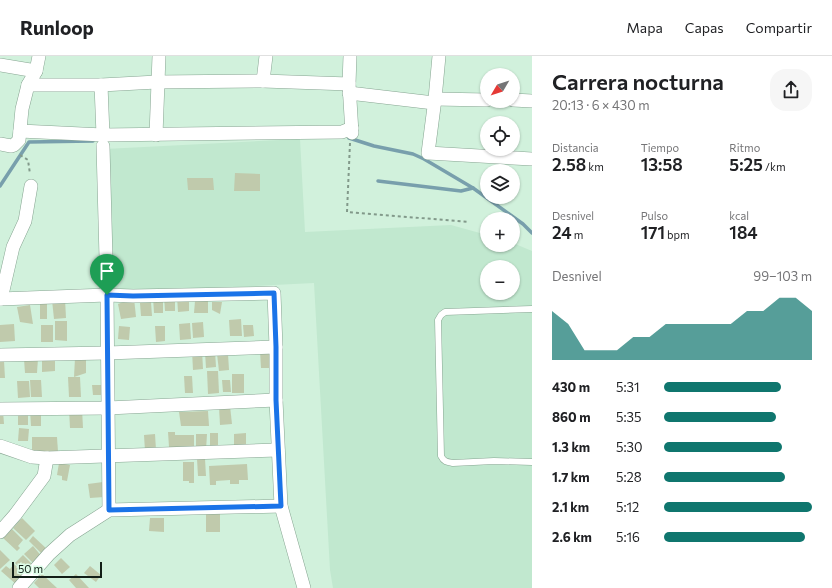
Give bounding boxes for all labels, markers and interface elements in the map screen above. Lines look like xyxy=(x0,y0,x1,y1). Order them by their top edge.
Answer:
text: Runloop xyxy=(20,16,94,39)
text: Mapa xyxy=(627,19,663,36)
text: Capas xyxy=(685,19,724,36)
text: Compartir xyxy=(746,19,812,36)
north arrow xyxy=(480,68,520,108)
map controls xyxy=(480,68,520,300)
text: Carrera nocturna xyxy=(552,68,724,95)
button: share xyxy=(770,69,812,111)
text: 20:13 · 6 × 430 m xyxy=(552,97,650,113)
button: locate xyxy=(480,116,520,156)
text: Distancia xyxy=(552,141,599,154)
text: Tiempo xyxy=(641,141,679,154)
text: Ritmo xyxy=(729,141,760,154)
text: 2.58 xyxy=(552,154,586,175)
text: 13:58 xyxy=(641,154,683,175)
text: 5:25 xyxy=(729,154,763,175)
text: km xyxy=(586,160,604,173)
text: /km xyxy=(763,160,786,173)
button: layers xyxy=(480,164,520,204)
text: Desnivel xyxy=(552,209,594,222)
text: Pulso xyxy=(641,209,668,222)
text: kcal xyxy=(729,209,749,222)
button: + xyxy=(480,212,520,252)
text: 24 xyxy=(552,222,572,243)
text: 171 xyxy=(641,222,665,243)
text: 184 xyxy=(729,222,758,243)
text: m xyxy=(572,228,583,241)
text: bpm xyxy=(665,228,690,241)
pin xyxy=(90,254,124,295)
icon: arrive xyxy=(96,260,118,282)
button: − xyxy=(480,260,520,300)
text: Desnivel xyxy=(552,268,602,284)
text: 99–103 m xyxy=(753,268,812,284)
text: 430 m xyxy=(552,379,590,395)
text: 5:31 xyxy=(616,379,640,395)
text: 860 m xyxy=(552,409,591,425)
text: 5:35 xyxy=(616,409,641,425)
text: 1.3 km xyxy=(552,439,590,455)
text: 5:30 xyxy=(616,439,642,455)
text: 1.7 km xyxy=(552,469,590,485)
text: 5:28 xyxy=(616,469,642,485)
text: 2.1 km xyxy=(552,499,589,515)
text: 5:12 xyxy=(616,499,639,515)
text: 2.6 km xyxy=(552,529,592,545)
text: 5:16 xyxy=(616,529,640,545)
scale bar xyxy=(12,560,102,579)
text: 50 m xyxy=(18,562,43,575)

